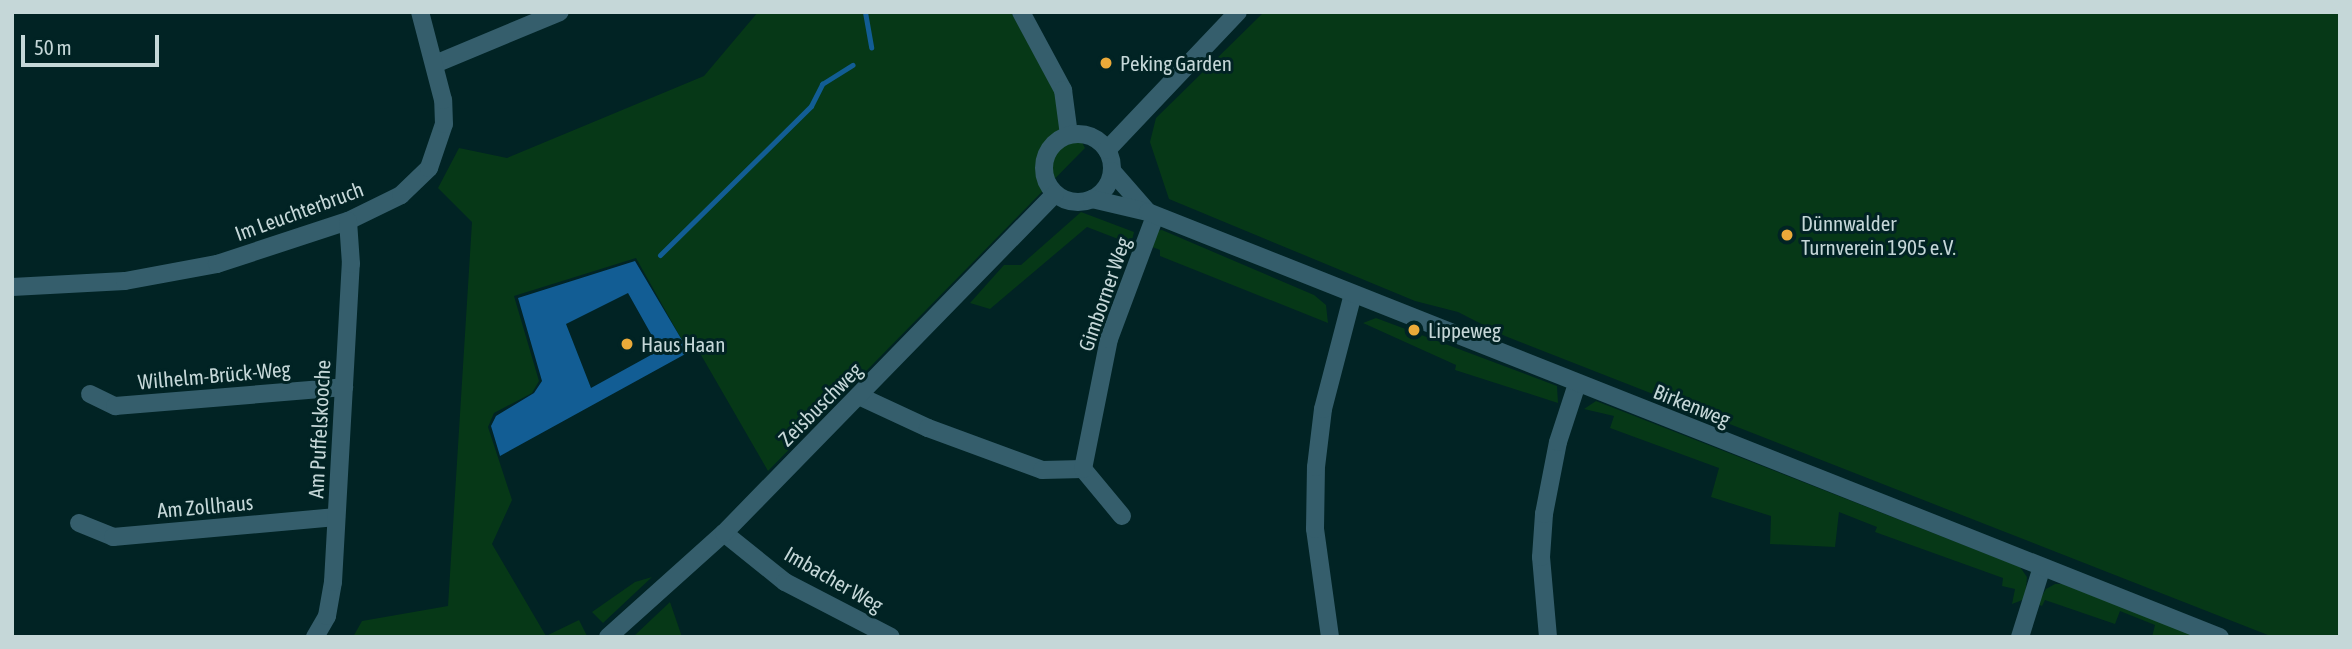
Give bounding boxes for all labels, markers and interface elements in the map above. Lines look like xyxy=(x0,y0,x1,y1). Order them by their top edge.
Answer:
scale bar xyxy=(24,21,163,65)
text: 50 m xyxy=(34,35,72,59)
place label: Peking Garden xyxy=(1120,50,1232,76)
marker: Peking Garden xyxy=(1098,55,1114,71)
street label: Im Leuchterbruch xyxy=(231,176,367,246)
place label: Dünnwalder Turnverein 1905 e.V. xyxy=(1801,210,1956,260)
marker: Dünnwalder Turnverein 1905 e.V. xyxy=(1779,227,1795,243)
street label: Gimborner Weg xyxy=(1073,234,1135,354)
place label: Lippeweg xyxy=(1428,317,1501,343)
marker: Lippeweg xyxy=(1406,322,1422,338)
place label: Haus Haan xyxy=(641,331,725,357)
marker: Haus Haan xyxy=(619,336,635,352)
street label: Wilhelm-Brück-Weg xyxy=(137,356,291,394)
street label: Zeisbuschweg xyxy=(773,357,867,451)
street label: Am Puffelskooche xyxy=(303,359,335,499)
street label: Birkenweg xyxy=(1650,378,1734,432)
street label: Am Zollhaus xyxy=(156,489,254,523)
street label: Imbacher Weg xyxy=(780,541,888,617)

